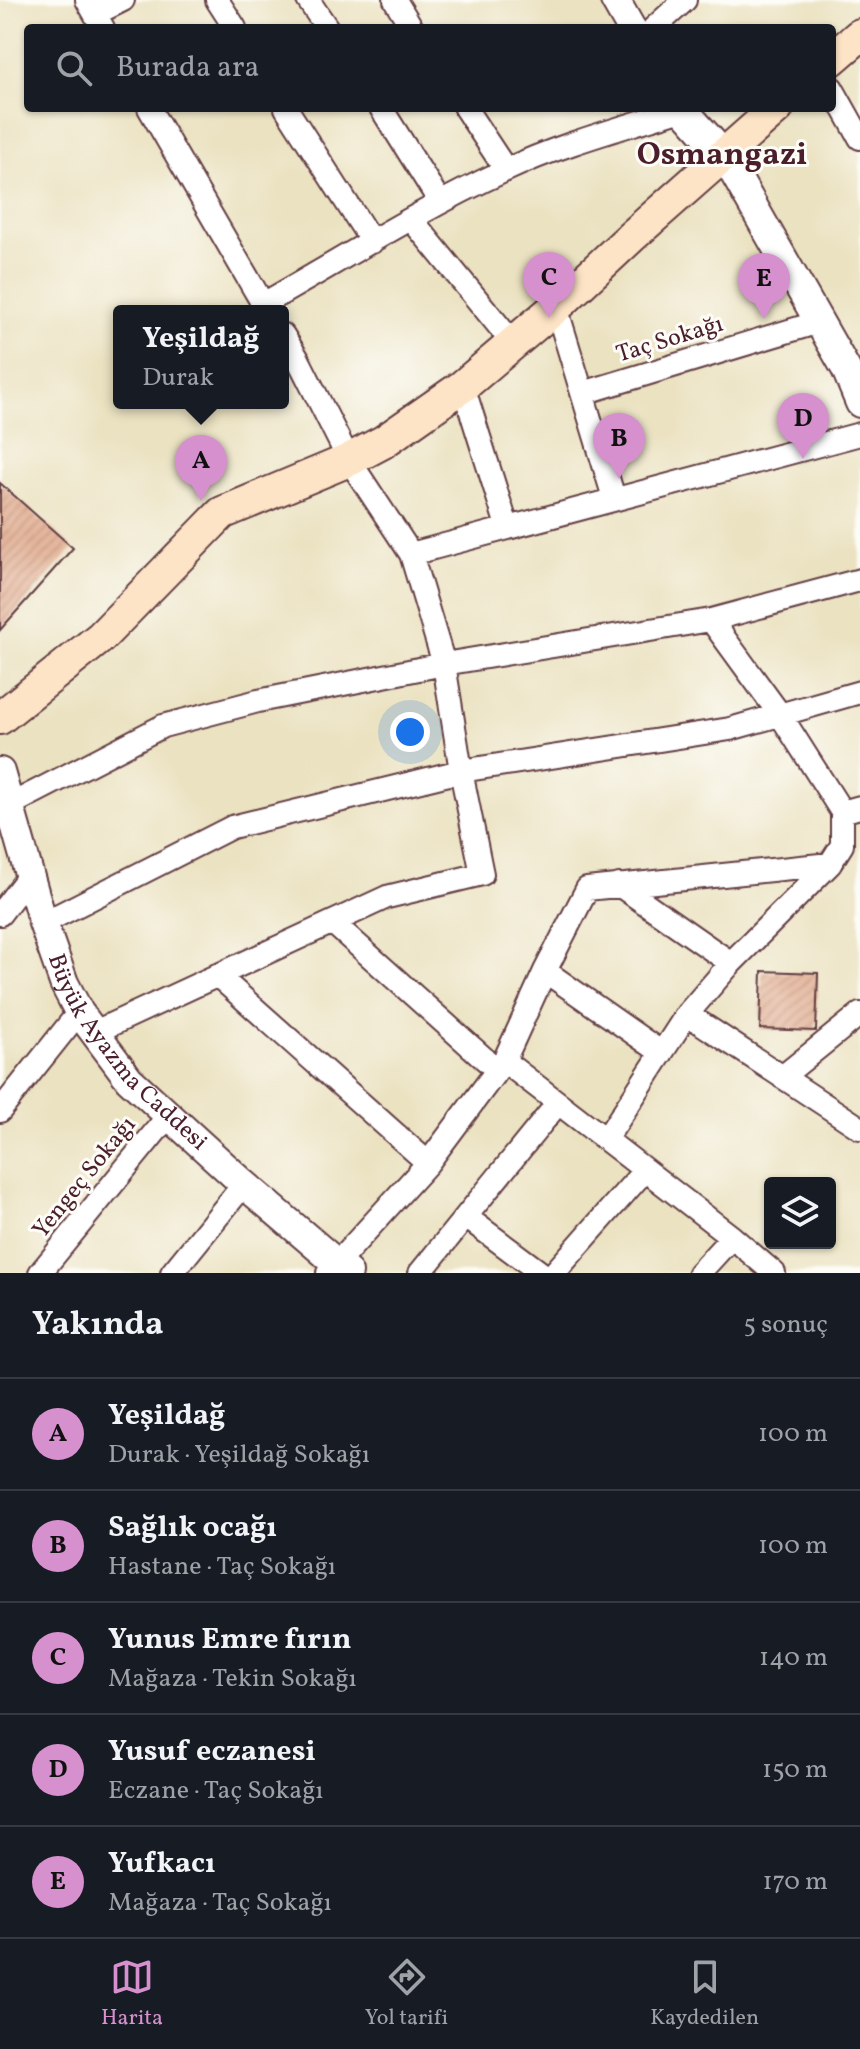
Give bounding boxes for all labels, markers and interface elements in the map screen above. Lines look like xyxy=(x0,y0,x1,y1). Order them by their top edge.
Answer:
search box xyxy=(24,24,836,112)
icon: search xyxy=(52,46,96,90)
text: Burada ara xyxy=(116,47,259,89)
district label: Osmangazi xyxy=(637,134,807,178)
pin: C xyxy=(523,252,575,318)
pin: E xyxy=(738,253,790,319)
popup xyxy=(113,305,289,409)
street label: Taç Sokağı xyxy=(612,308,728,372)
text: Yeşildağ xyxy=(142,318,260,360)
text: Durak xyxy=(142,360,214,396)
pin: D xyxy=(777,393,829,459)
pin: B xyxy=(593,413,645,479)
pin: A xyxy=(175,435,227,501)
your location xyxy=(390,712,430,752)
street label: Büyük Ayazma Caddesi xyxy=(38,949,215,1159)
street label: Yengeç Sokağı xyxy=(25,1110,145,1246)
map controls xyxy=(764,1177,836,1249)
button: layers xyxy=(764,1177,836,1249)
text: Yakında xyxy=(32,1302,164,1349)
text: 5 sonuç xyxy=(744,1307,828,1343)
text: Yeşildağ xyxy=(108,1395,226,1437)
text: A xyxy=(49,1416,67,1452)
text: 100 m xyxy=(758,1416,828,1452)
text: Durak · Yeşildağ Sokağı xyxy=(108,1437,370,1473)
text: Sağlık ocağı xyxy=(108,1507,277,1549)
text: B xyxy=(49,1528,67,1564)
text: 100 m xyxy=(758,1528,828,1564)
text: Hastane · Taç Sokağı xyxy=(108,1549,336,1585)
text: Yunus Emre fırın xyxy=(108,1619,352,1661)
text: C xyxy=(50,1640,66,1676)
text: 140 m xyxy=(759,1640,828,1676)
text: Mağaza · Tekin Sokağı xyxy=(108,1661,357,1697)
text: Yusuf eczanesi xyxy=(108,1731,316,1773)
text: D xyxy=(48,1752,68,1788)
text: 150 m xyxy=(762,1752,828,1788)
text: Eczane · Taç Sokağı xyxy=(108,1773,323,1809)
text: Yufkacı xyxy=(108,1843,216,1885)
text: E xyxy=(50,1864,66,1900)
text: 170 m xyxy=(763,1864,828,1900)
text: Mağaza · Taç Sokağı xyxy=(108,1885,332,1921)
tab: Harita xyxy=(101,1955,163,2034)
tab: Yol tarifi xyxy=(365,1955,448,2034)
tab: Kaydedilen xyxy=(650,1955,759,2034)

